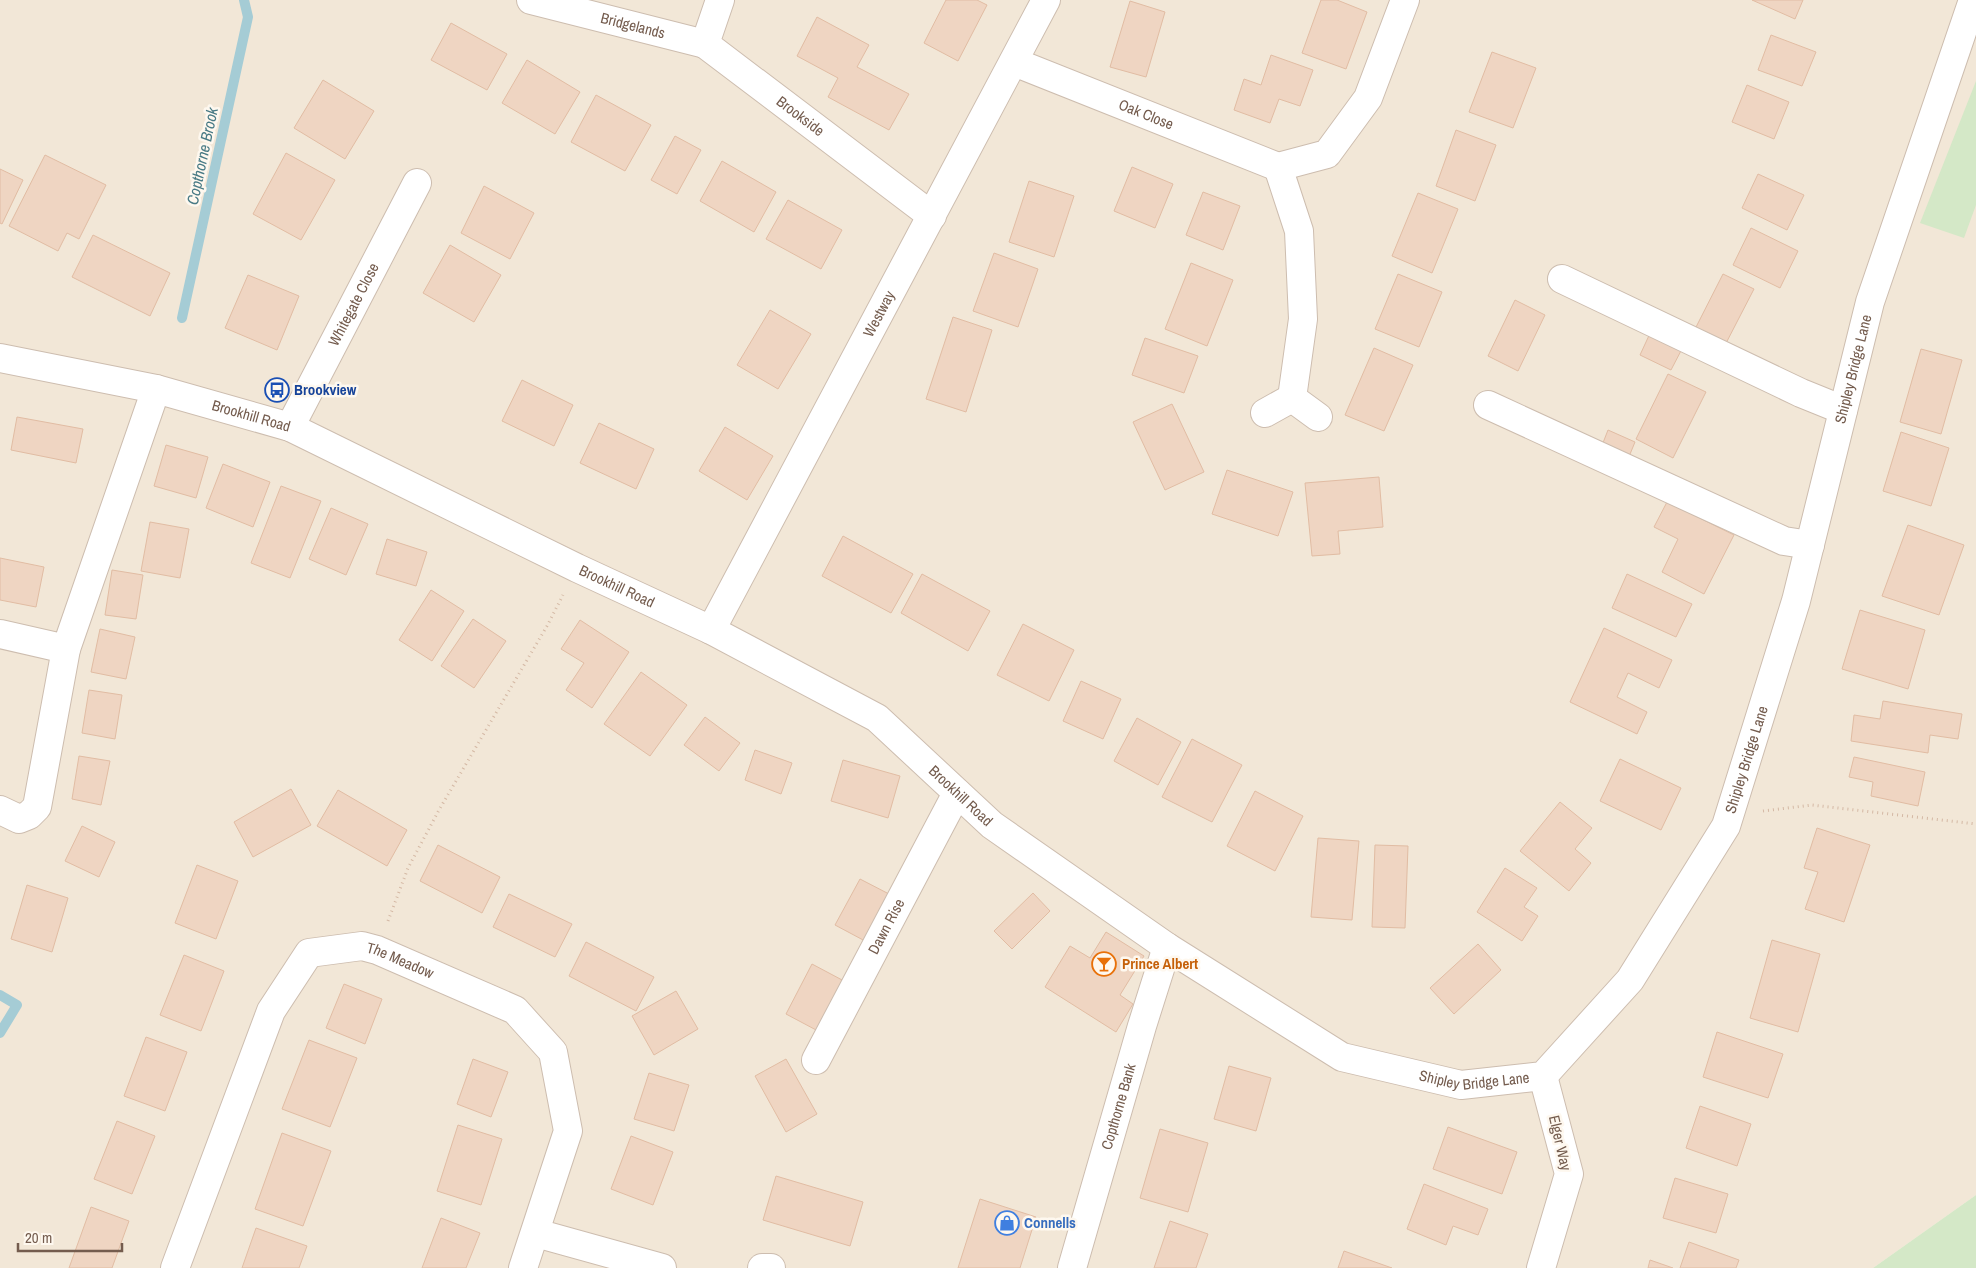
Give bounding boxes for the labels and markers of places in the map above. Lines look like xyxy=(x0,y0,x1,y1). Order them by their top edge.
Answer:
bus stop icon: Brookview xyxy=(264,377,290,403)
place label: Brookview xyxy=(294,379,357,400)
bar icon: Prince Albert xyxy=(1091,951,1117,977)
place label: Prince Albert xyxy=(1122,953,1198,974)
shop icon: Connells xyxy=(994,1210,1020,1236)
place label: Connells xyxy=(1024,1212,1076,1233)

